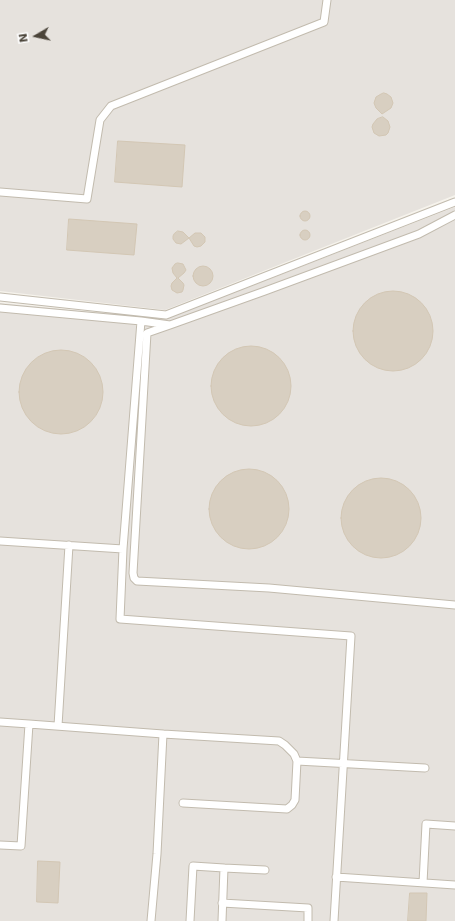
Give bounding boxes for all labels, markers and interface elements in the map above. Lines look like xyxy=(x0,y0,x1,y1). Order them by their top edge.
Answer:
north arrow xyxy=(16,16,56,56)
text: N xyxy=(17,32,31,44)

